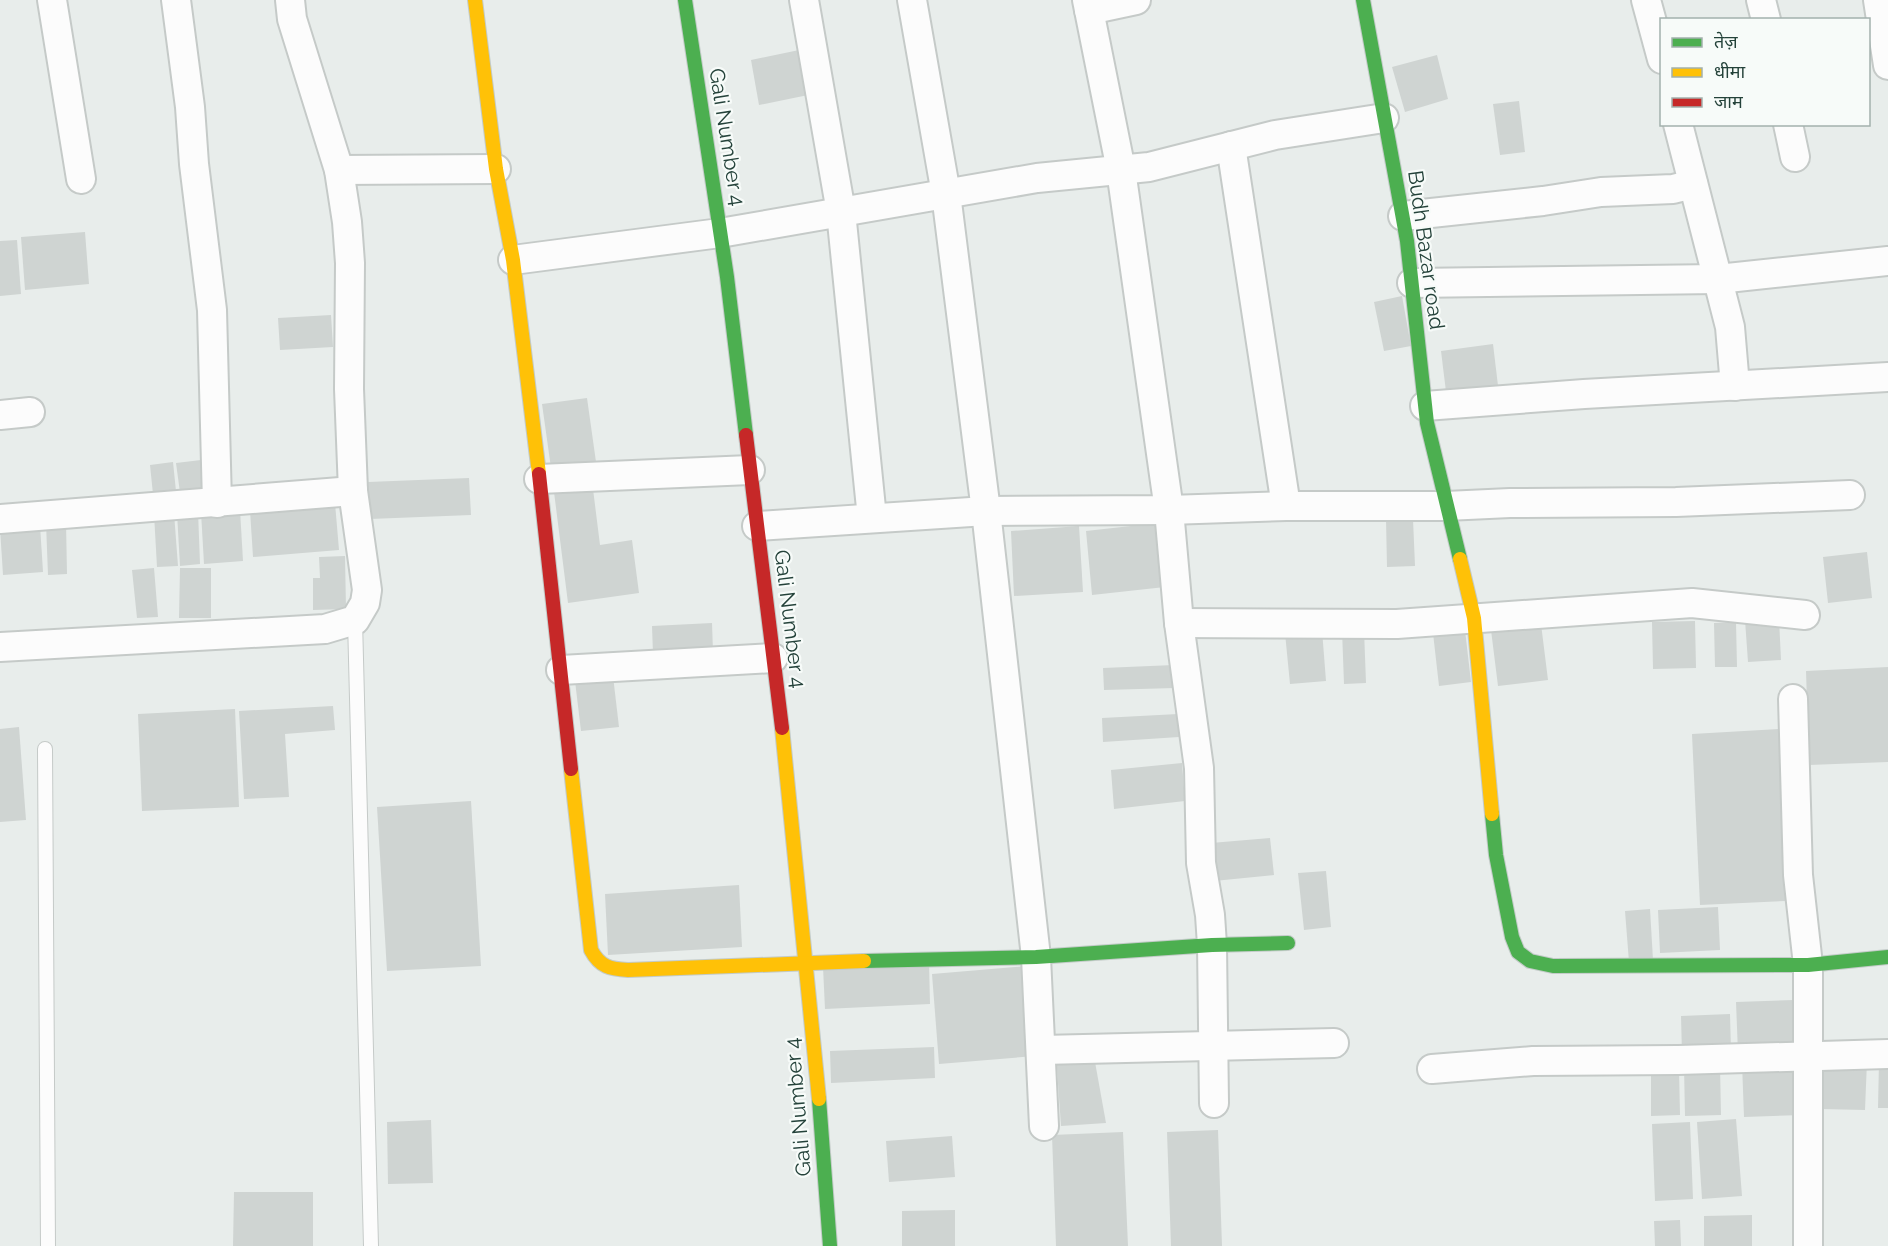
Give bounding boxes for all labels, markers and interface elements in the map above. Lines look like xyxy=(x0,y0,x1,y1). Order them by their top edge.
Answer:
legend xyxy=(1660,18,1870,126)
text: तेज़ xyxy=(1714,31,1738,52)
text: धीमा xyxy=(1714,61,1745,82)
street label: Gali Number 4 xyxy=(704,66,751,208)
text: जाम xyxy=(1714,91,1744,112)
street label: Budh Bazar road xyxy=(1403,169,1450,331)
street label: Gali Number 4 xyxy=(770,548,811,689)
street label: Gali Number 4 xyxy=(779,1037,816,1177)

